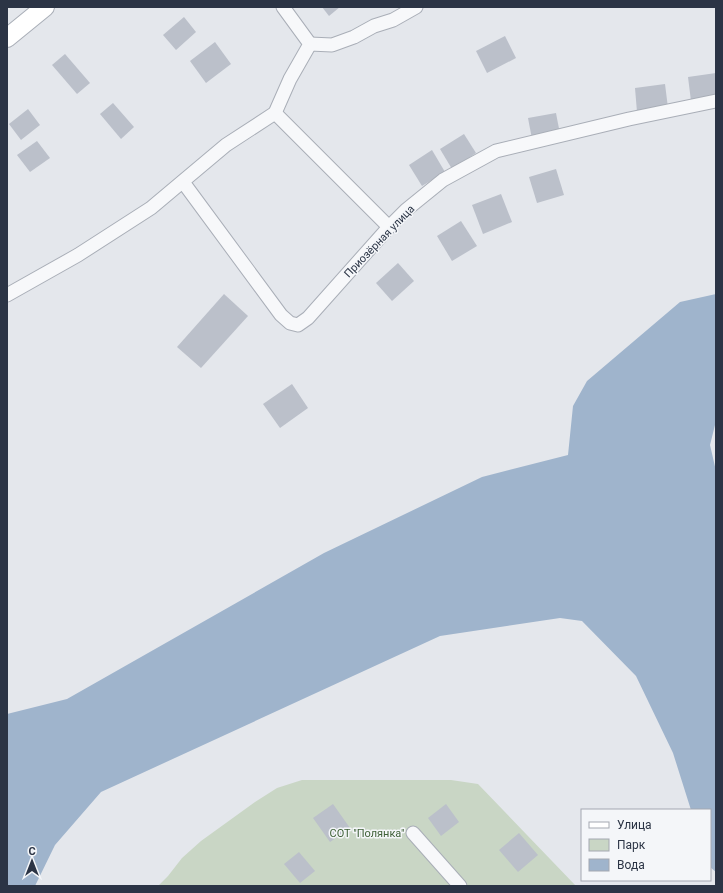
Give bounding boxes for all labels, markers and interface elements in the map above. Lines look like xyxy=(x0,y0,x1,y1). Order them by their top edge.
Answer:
street label: Приозёрная улица xyxy=(342,202,417,280)
legend xyxy=(581,809,711,881)
text: Улица xyxy=(617,818,652,832)
park label: СОТ "Полянка" xyxy=(329,827,405,840)
text: Парк xyxy=(617,838,646,852)
north arrow xyxy=(12,841,52,881)
text: С xyxy=(28,845,36,858)
text: Вода xyxy=(617,858,645,872)

